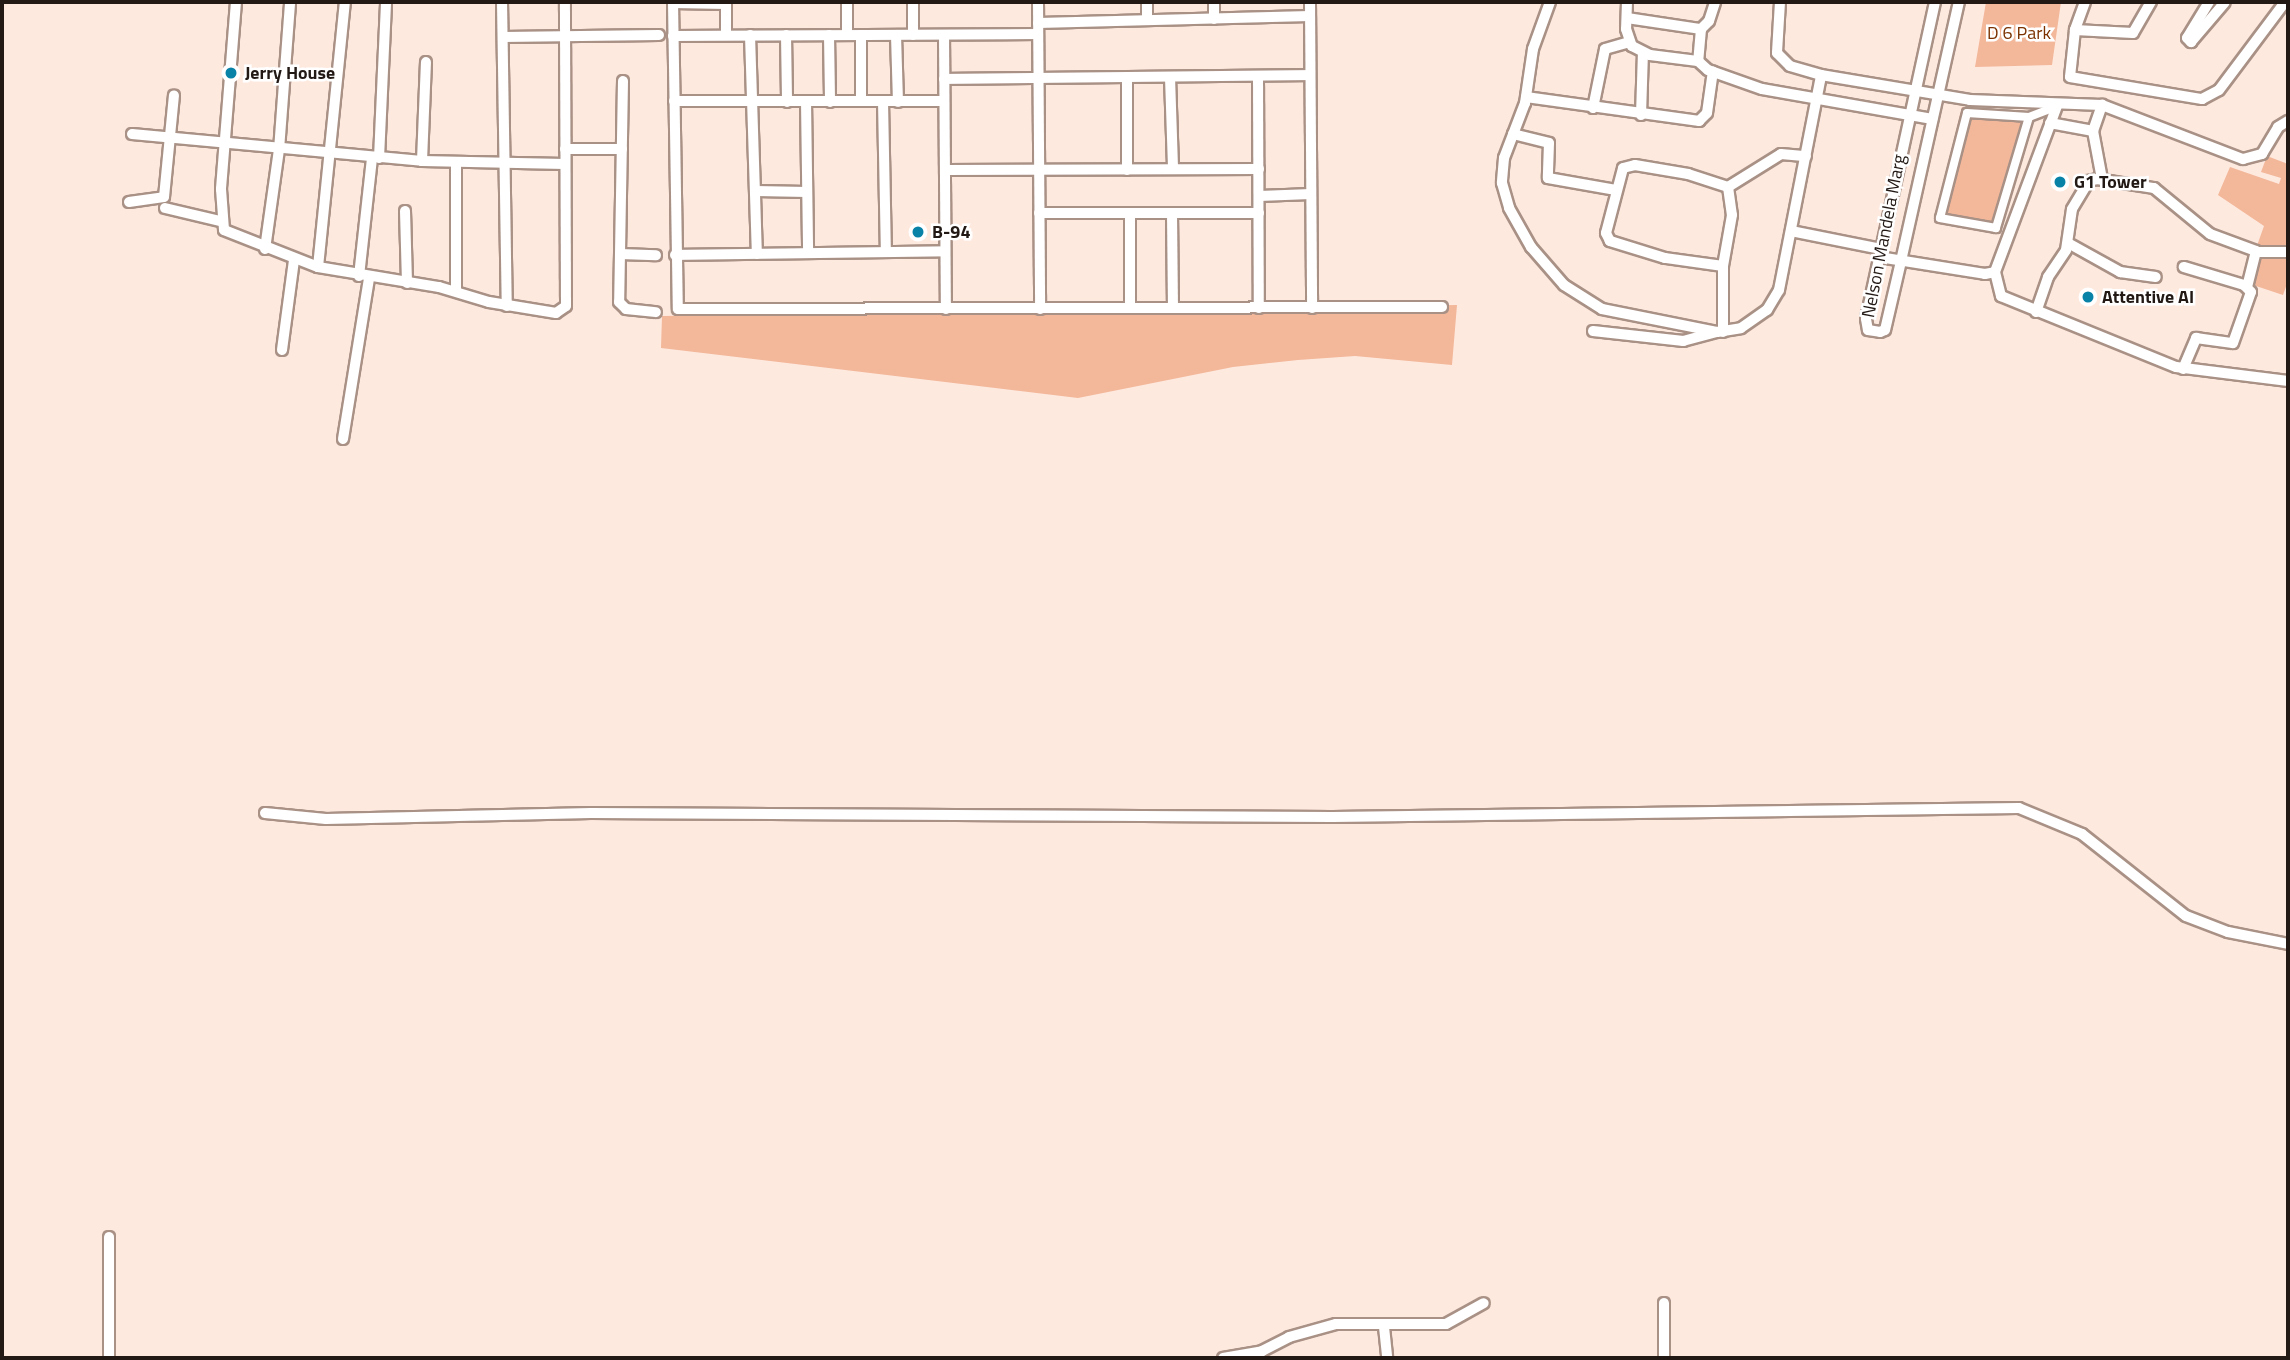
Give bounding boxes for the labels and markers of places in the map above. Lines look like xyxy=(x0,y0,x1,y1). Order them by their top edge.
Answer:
place label: Jerry House xyxy=(245,62,335,84)
marker: Jerry House xyxy=(223,65,239,81)
place label: G1 Tower xyxy=(2074,171,2147,193)
marker: G1 Tower xyxy=(2052,174,2068,190)
place label: B-94 xyxy=(932,221,970,243)
marker: B-94 xyxy=(910,224,926,240)
place label: Attentive AI xyxy=(2102,286,2194,308)
marker: Attentive AI xyxy=(2080,289,2096,305)

